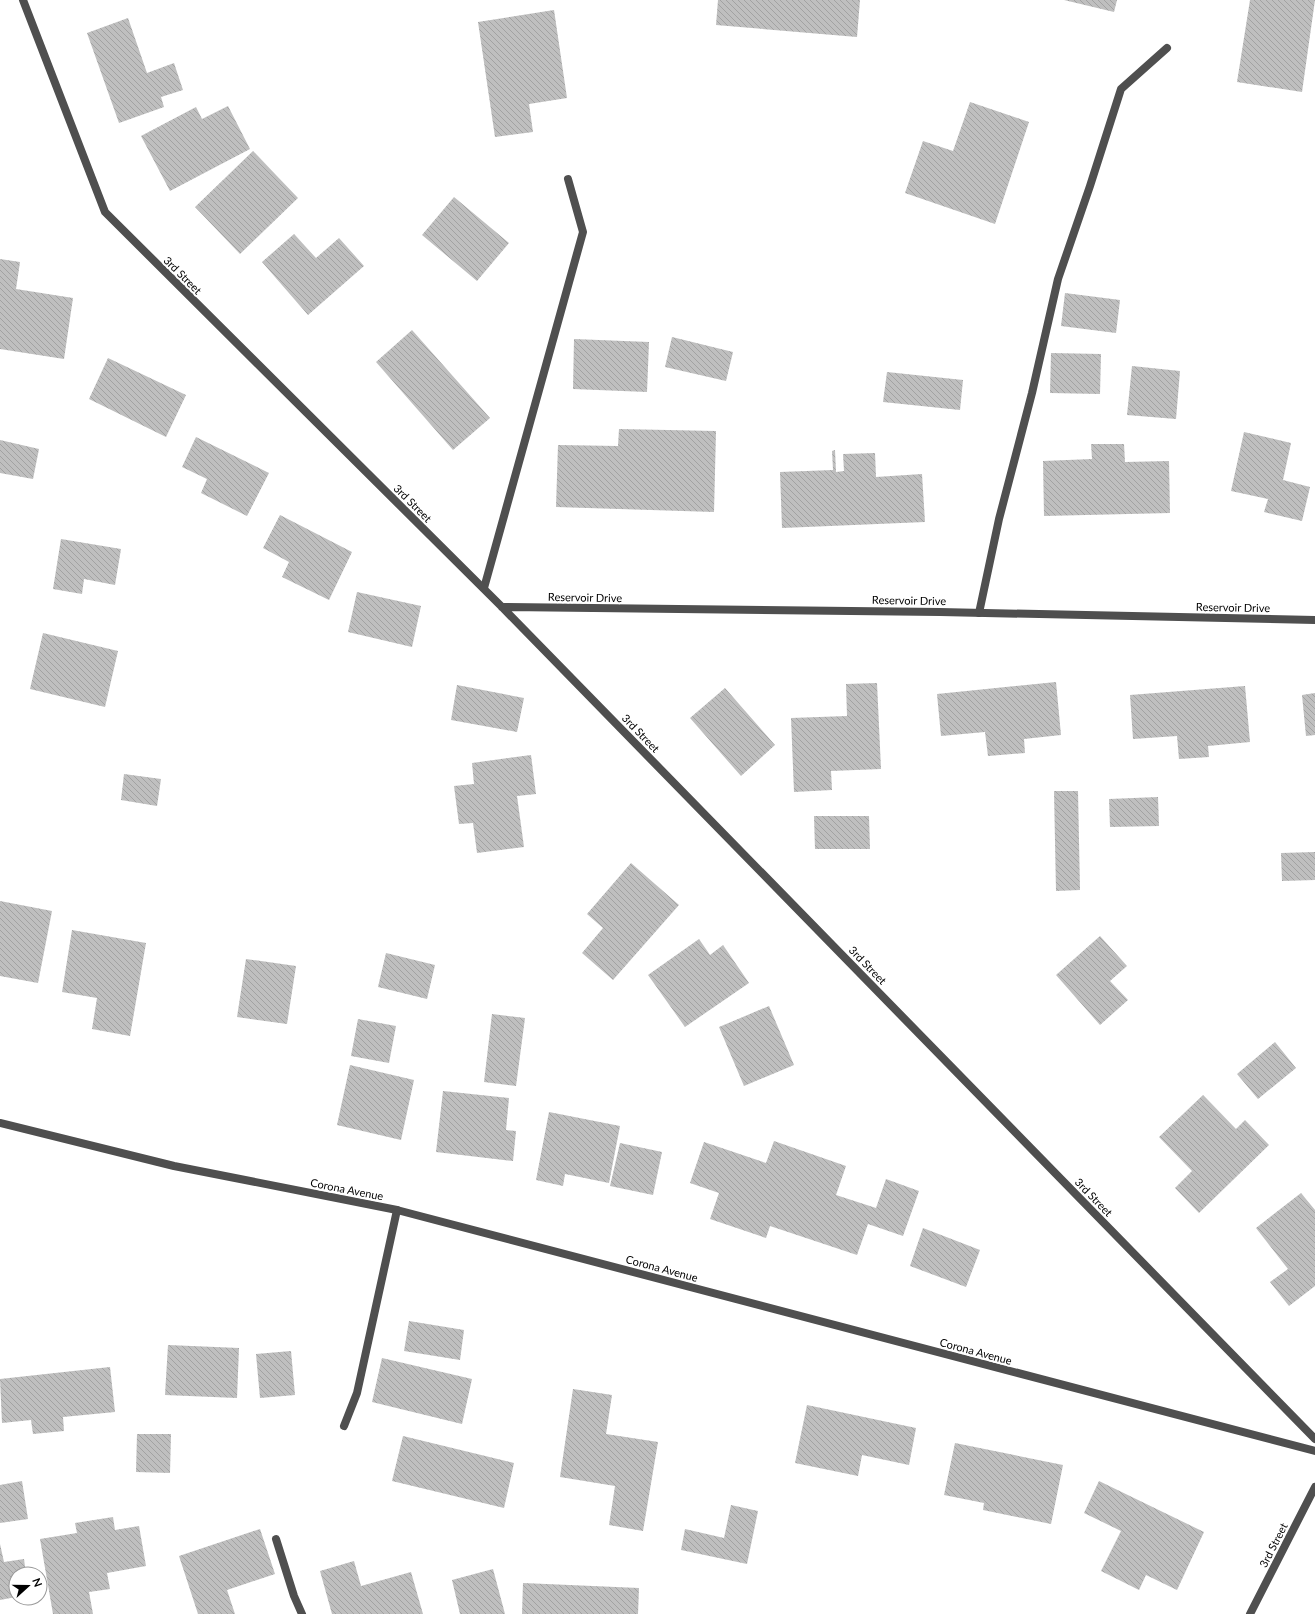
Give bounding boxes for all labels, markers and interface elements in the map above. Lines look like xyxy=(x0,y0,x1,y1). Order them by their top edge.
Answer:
street label: 3rd Street xyxy=(161,253,205,297)
street label: 3rd Street xyxy=(391,481,435,525)
street label: Reservoir Drive xyxy=(548,590,622,604)
street label: Reservoir Drive xyxy=(872,593,946,607)
street label: Reservoir Drive xyxy=(1196,600,1270,614)
street label: 3rd Street xyxy=(620,711,662,755)
street label: 3rd Street xyxy=(847,943,889,987)
street label: 3rd Street xyxy=(1073,1175,1115,1219)
street label: Corona Avenue xyxy=(309,1176,385,1202)
street label: Corona Avenue xyxy=(625,1252,700,1284)
street label: Corona Avenue xyxy=(939,1335,1014,1367)
street label: 3rd Street xyxy=(1256,1521,1290,1569)
north arrow xyxy=(8,1566,48,1606)
text: N xyxy=(30,1576,45,1589)

